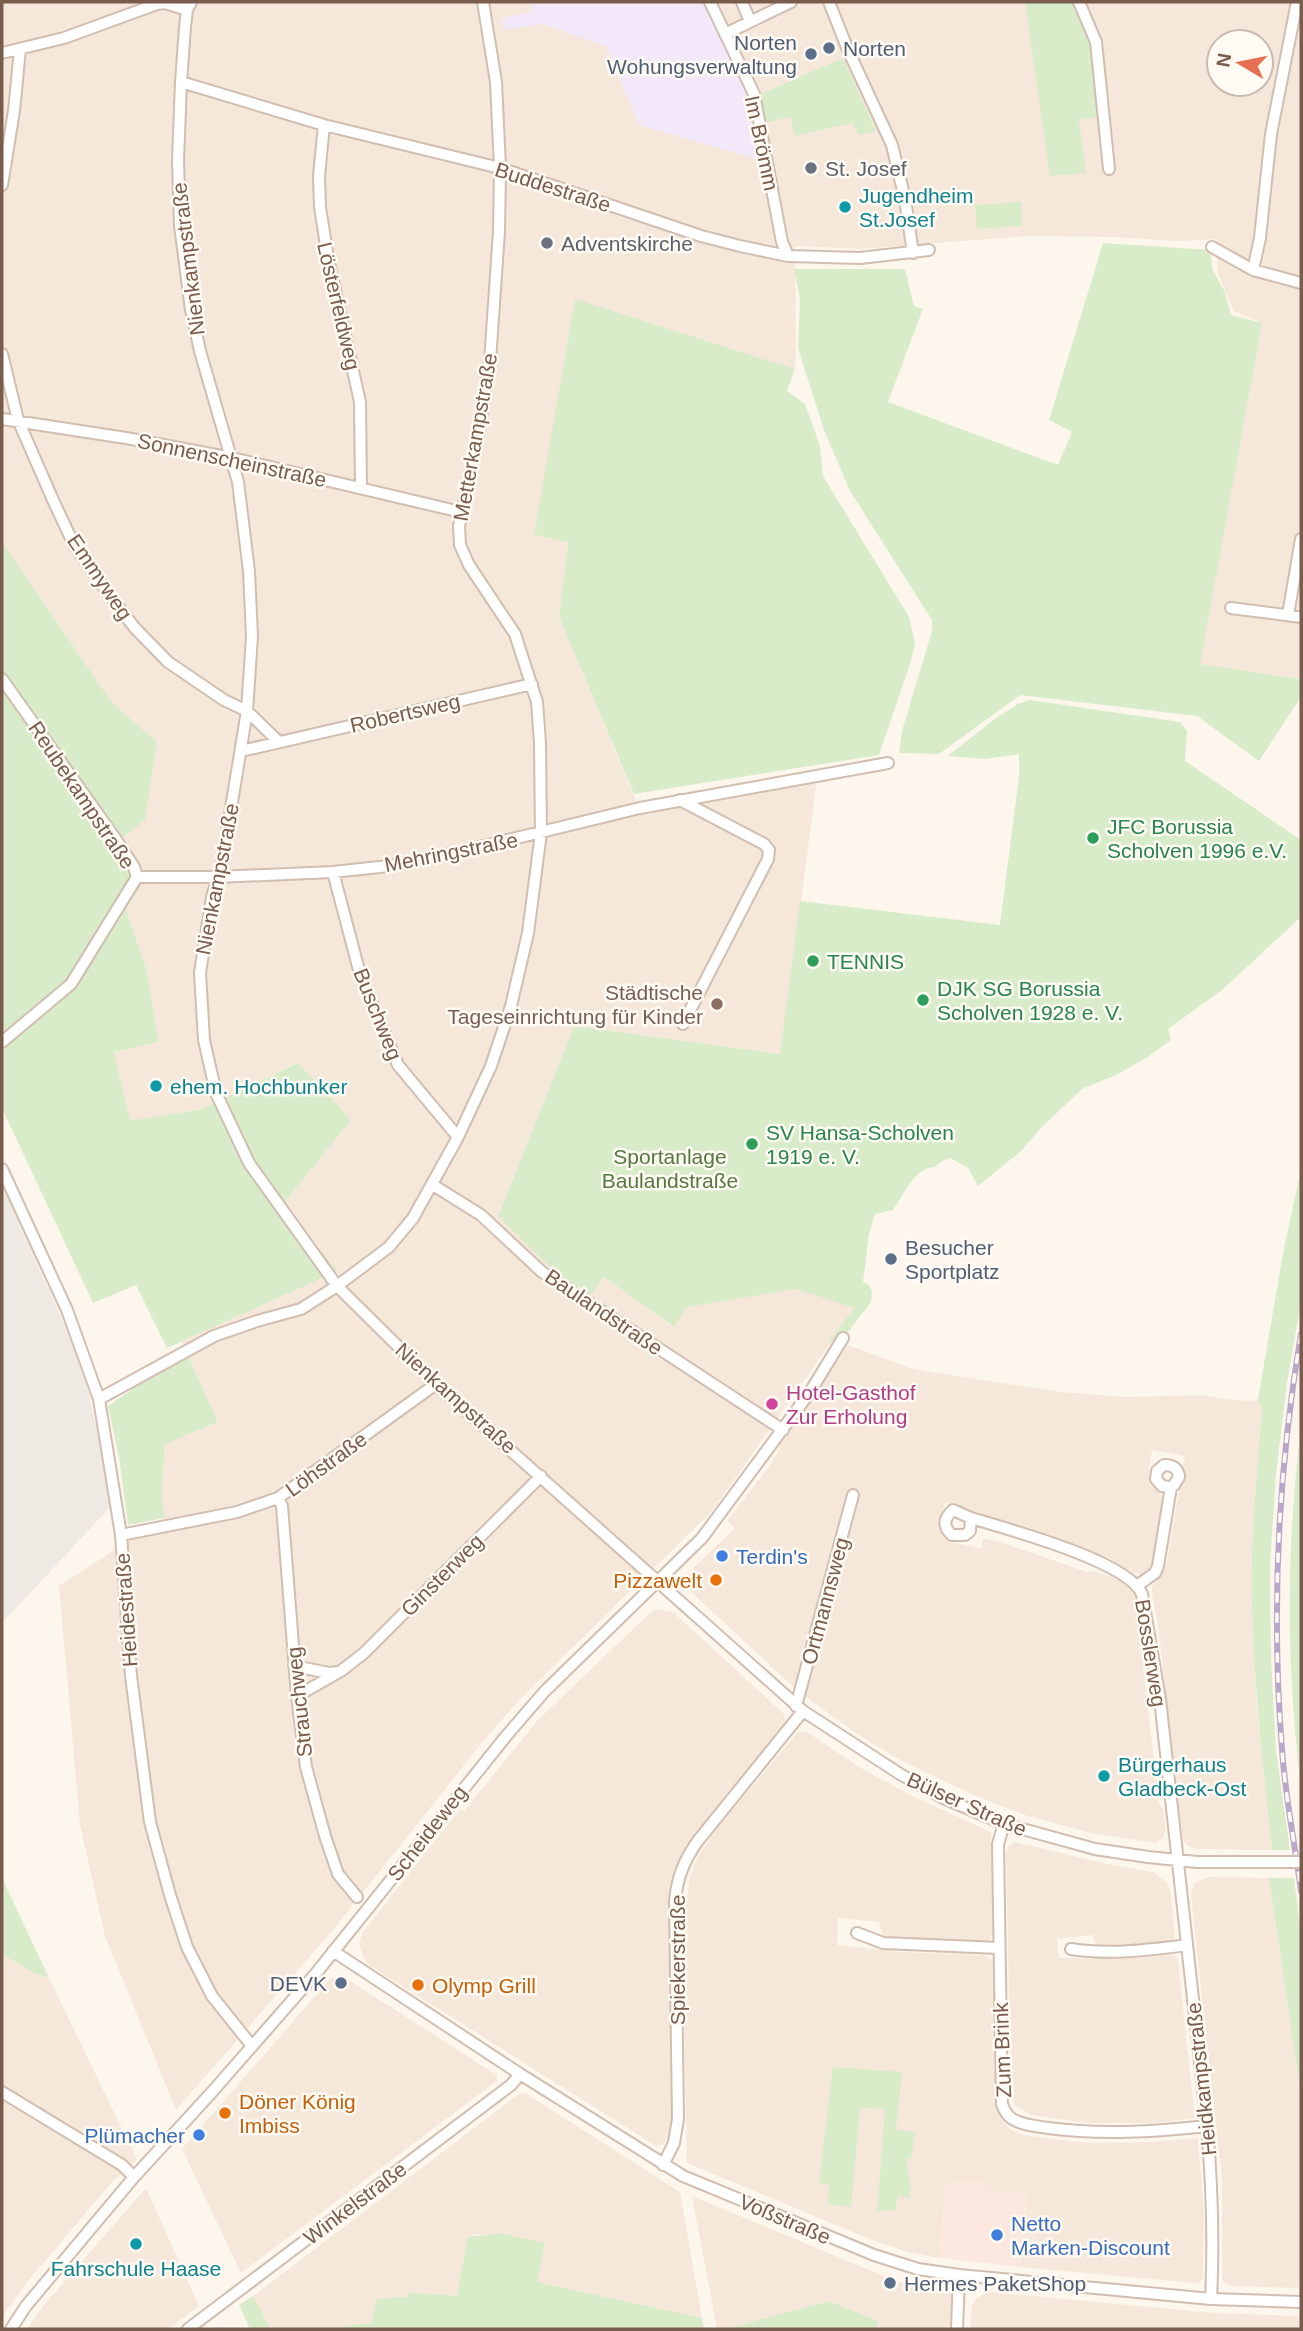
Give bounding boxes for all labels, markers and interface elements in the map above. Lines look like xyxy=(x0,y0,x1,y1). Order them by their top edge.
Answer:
north arrow xyxy=(1205,28,1275,98)
place label: Norten Wohungsverwaltung xyxy=(607,31,797,78)
place label: Norten xyxy=(843,37,906,60)
marker: Norten xyxy=(821,40,837,56)
marker: Norten Wohungsverwaltung xyxy=(803,46,819,62)
text: N xyxy=(1212,52,1235,69)
street label: Im Brömm xyxy=(741,93,783,193)
street label: Buddestraße xyxy=(492,157,614,217)
place label: St. Josef xyxy=(825,157,907,180)
marker: St. Josef xyxy=(803,160,819,176)
street label: Nienkampstraße xyxy=(167,181,209,337)
place label: Jugendheim St.Josef xyxy=(859,184,973,231)
marker: Jugendheim St.Josef xyxy=(837,199,853,215)
place label: Adventskirche xyxy=(561,232,693,255)
marker: Adventskirche xyxy=(539,235,555,251)
street label: Lösterfeldweg xyxy=(313,240,365,372)
street label: Metterkampstraße xyxy=(449,351,501,523)
street label: Sonnenscheinstraße xyxy=(135,429,329,491)
street label: Emmyweg xyxy=(63,530,137,624)
street label: Robertsweg xyxy=(348,689,462,737)
street label: Reubekampstraße xyxy=(24,717,140,873)
street label: Nienkampstraße xyxy=(191,801,243,957)
place label: JFC Borussia Scholven 1996 e.V. xyxy=(1107,815,1287,862)
street label: Mehringstraße xyxy=(382,828,520,876)
marker: JFC Borussia Scholven 1996 e.V. xyxy=(1085,830,1101,846)
place label: TENNIS xyxy=(827,950,904,973)
marker: TENNIS xyxy=(805,953,821,969)
street label: Buschweg xyxy=(349,965,407,1063)
place label: DJK SG Borussia Scholven 1928 e. V. xyxy=(937,977,1123,1024)
place label: Städtische Tageseinrichtung für Kinder xyxy=(447,981,703,1028)
marker: DJK SG Borussia Scholven 1928 e. V. xyxy=(915,992,931,1008)
marker: Städtische Tageseinrichtung für Kinder xyxy=(709,996,725,1012)
place label: ehem. Hochbunker xyxy=(170,1075,347,1098)
marker: ehem. Hochbunker xyxy=(148,1078,164,1094)
place label: SV Hansa-Scholven 1919 e. V. xyxy=(766,1121,954,1168)
marker: SV Hansa-Scholven 1919 e. V. xyxy=(744,1136,760,1152)
park label: Sportanlage Baulandstraße xyxy=(602,1145,738,1192)
place label: Besucher Sportplatz xyxy=(905,1236,1000,1283)
marker: Besucher Sportplatz xyxy=(883,1251,899,1267)
street label: Baulandstraße xyxy=(541,1264,667,1360)
street label: Nienkampstraße xyxy=(391,1338,521,1458)
place label: Hotel-Gasthof Zur Erholung xyxy=(786,1381,916,1428)
marker: Hotel-Gasthof Zur Erholung xyxy=(764,1396,780,1412)
street label: Löhstraße xyxy=(281,1427,371,1501)
street label: Ginsterweg xyxy=(396,1529,488,1621)
street label: Ortmannsweg xyxy=(797,1535,853,1667)
place label: Terdin's xyxy=(736,1545,808,1568)
marker: Terdin's xyxy=(714,1548,730,1564)
street label: Heidestraße xyxy=(111,1552,141,1668)
place label: Pizzawelt xyxy=(613,1569,702,1592)
marker: Pizzawelt xyxy=(708,1572,724,1588)
street label: Bosslerweg xyxy=(1131,1598,1171,1708)
street label: Strauchweg xyxy=(282,1646,316,1758)
place label: Bürgerhaus Gladbeck-Ost xyxy=(1118,1753,1247,1800)
street label: Bülser Straße xyxy=(904,1767,1030,1841)
marker: Bürgerhaus Gladbeck-Ost xyxy=(1096,1768,1112,1784)
street label: Scheideweg xyxy=(383,1781,471,1885)
street label: Spiekerstraße xyxy=(666,1895,689,2025)
place label: DEVK xyxy=(270,1972,327,1995)
place label: Olymp Grill xyxy=(432,1974,536,1997)
marker: DEVK xyxy=(333,1975,349,1991)
marker: Olymp Grill xyxy=(410,1977,426,1993)
street label: Zum Brink xyxy=(989,2001,1015,2098)
street label: Heidkampstraße xyxy=(1182,2001,1220,2157)
place label: Döner König Imbiss xyxy=(239,2090,356,2137)
marker: Döner König Imbiss xyxy=(217,2105,233,2121)
place label: Plümacher xyxy=(85,2124,185,2147)
marker: Plümacher xyxy=(191,2127,207,2143)
street label: Winkelstraße xyxy=(299,2157,411,2249)
street label: Voßstraße xyxy=(736,2189,834,2249)
place label: Netto Marken-Discount xyxy=(1011,2212,1170,2259)
marker: Netto Marken-Discount xyxy=(989,2227,1005,2243)
marker: Fahrschule Haase xyxy=(128,2236,144,2252)
place label: Fahrschule Haase xyxy=(51,2257,221,2280)
place label: Hermes PaketShop xyxy=(904,2272,1086,2295)
marker: Hermes PaketShop xyxy=(882,2275,898,2291)

